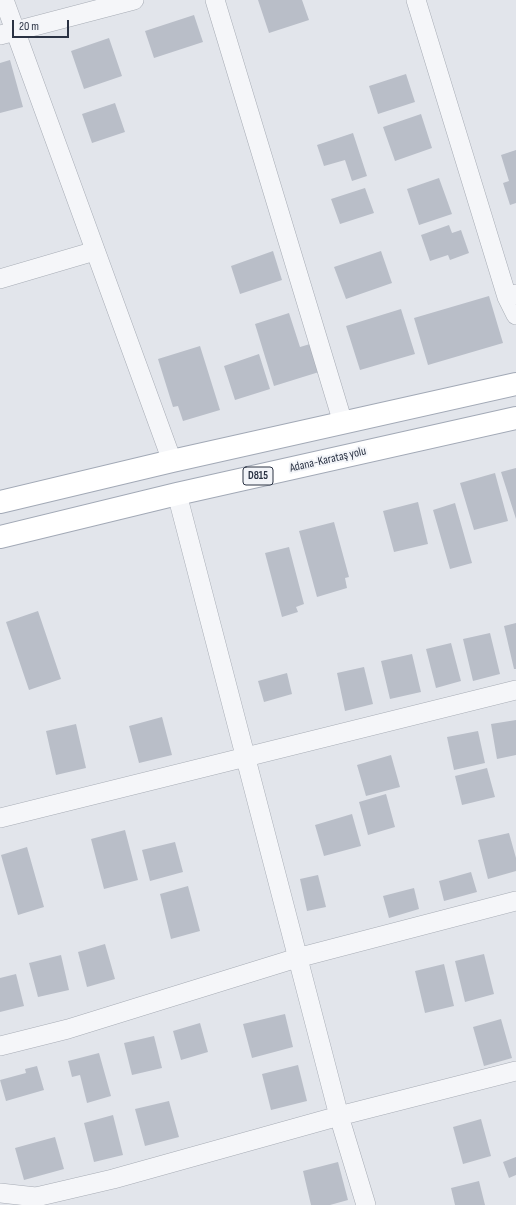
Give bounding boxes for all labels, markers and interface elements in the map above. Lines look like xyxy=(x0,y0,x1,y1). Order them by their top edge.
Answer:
scale bar xyxy=(14,12,71,38)
text: 20 m xyxy=(19,19,39,34)
street label: Adana-Karataş yolu xyxy=(288,444,368,476)
road number: D815 xyxy=(243,467,273,485)

